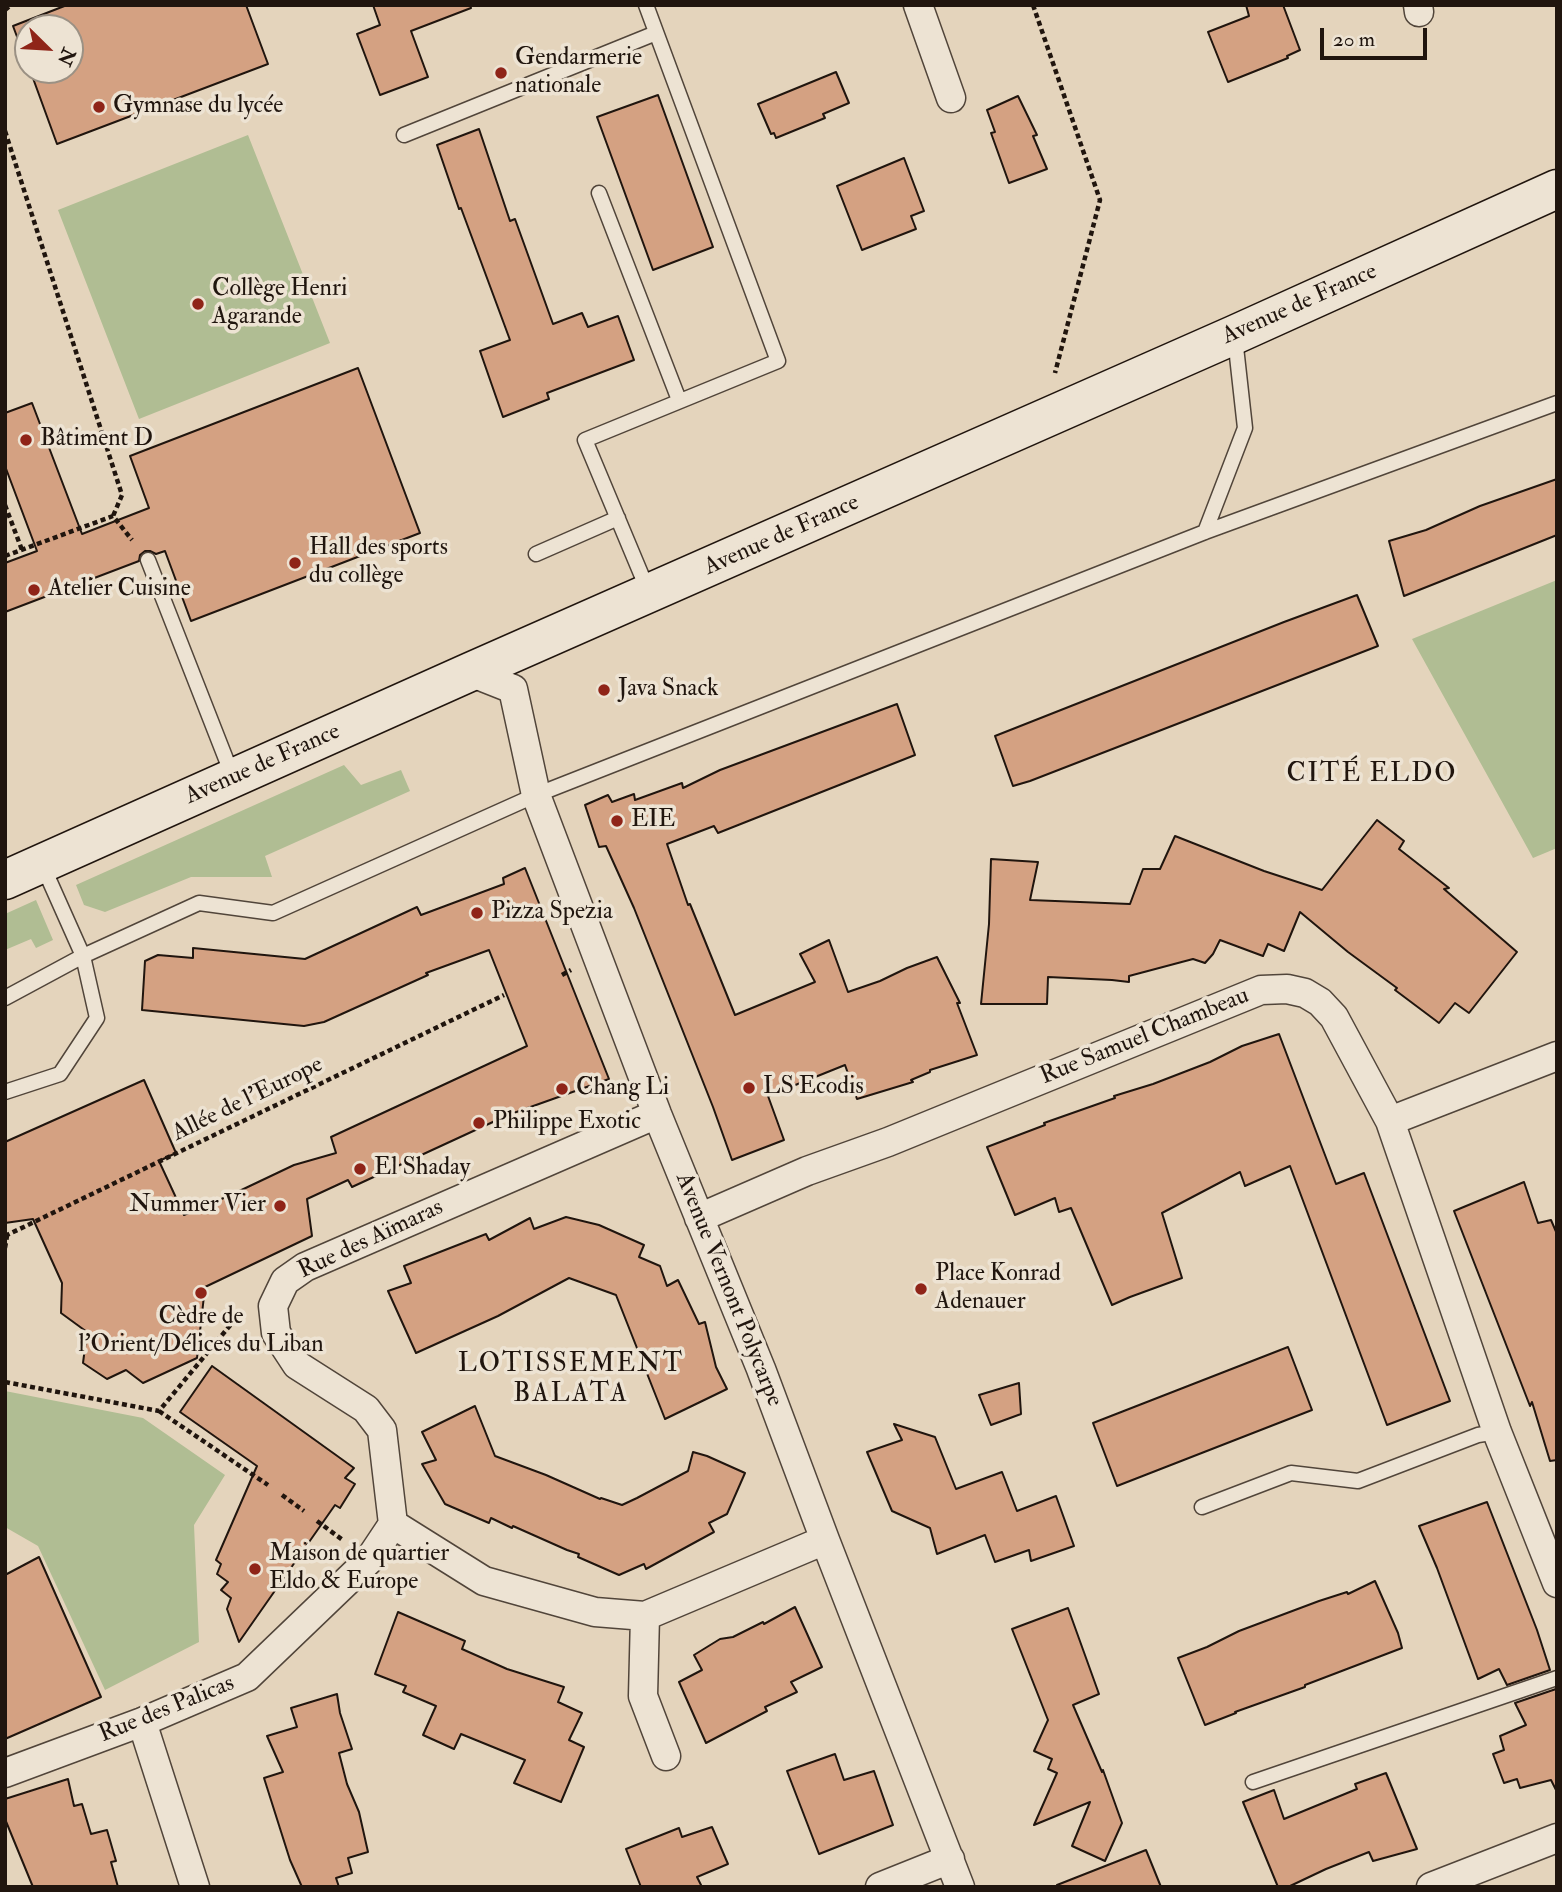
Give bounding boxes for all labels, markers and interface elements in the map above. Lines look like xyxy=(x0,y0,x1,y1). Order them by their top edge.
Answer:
north arrow xyxy=(14,14,84,84)
scale bar xyxy=(1324,14,1431,58)
text: 20 m xyxy=(1333,26,1375,53)
text: N xyxy=(52,44,81,69)
place label: Gendarmerie nationale xyxy=(515,45,642,101)
marker: Gendarmerie nationale xyxy=(493,65,509,81)
place label: Gymnase du lycée xyxy=(113,93,283,121)
marker: Gymnase du lycée xyxy=(91,99,107,115)
street label: Avenue de France xyxy=(1218,258,1382,352)
place label: Collège Henri Agarande xyxy=(212,276,347,332)
marker: Collège Henri Agarande xyxy=(190,296,206,312)
place label: Bâtiment D xyxy=(40,426,153,454)
marker: Bâtiment D xyxy=(18,432,34,448)
street label: Avenue de France xyxy=(700,489,864,583)
place label: Hall des sports du collège xyxy=(309,535,448,591)
marker: Hall des sports du collège xyxy=(287,555,303,571)
place label: Atelier Cuisine xyxy=(48,576,191,604)
marker: Atelier Cuisine xyxy=(26,582,42,598)
place label: Java Snack xyxy=(618,676,719,704)
marker: Java Snack xyxy=(596,682,612,698)
street label: Avenue de France xyxy=(181,718,345,812)
district label: CITÉ ELDO xyxy=(1288,759,1456,791)
place label: EIE xyxy=(631,807,675,835)
marker: EIE xyxy=(609,813,625,829)
place label: Pizza Spezia xyxy=(491,899,613,927)
marker: Pizza Spezia xyxy=(469,905,485,921)
street label: Rue Samuel Chambeau xyxy=(1037,982,1253,1092)
street label: Allée de l'Europe xyxy=(168,1051,328,1149)
place label: LS Ecodis xyxy=(763,1074,864,1102)
place label: Chang Li xyxy=(576,1075,669,1103)
marker: LS Ecodis xyxy=(741,1080,757,1096)
marker: Chang Li xyxy=(554,1081,570,1097)
place label: Philippe Exotic xyxy=(493,1109,641,1137)
marker: Philippe Exotic xyxy=(471,1115,487,1131)
place label: El Shaday xyxy=(374,1155,470,1183)
marker: El Shaday xyxy=(352,1161,368,1177)
street label: Avenue Vernont Polycarpe xyxy=(668,1169,788,1411)
place label: Nummer Vier xyxy=(129,1192,266,1220)
street label: Rue des Aïmaras xyxy=(294,1194,448,1286)
marker: Nummer Vier xyxy=(272,1198,288,1214)
place label: Place Konrad Adenauer xyxy=(935,1261,1061,1317)
marker: Place Konrad Adenauer xyxy=(913,1281,929,1297)
marker: Cèdre de l'Orient/Délices du Liban xyxy=(193,1285,209,1301)
place label: Cèdre de l'Orient/Délices du Liban xyxy=(78,1304,324,1360)
district label: LOTISSEMENT BALATA xyxy=(459,1349,683,1410)
place label: Maison de quartier Eldo & Europe xyxy=(269,1541,449,1597)
marker: Maison de quartier Eldo & Europe xyxy=(247,1561,263,1577)
street label: Rue des Palicas xyxy=(95,1670,239,1750)

